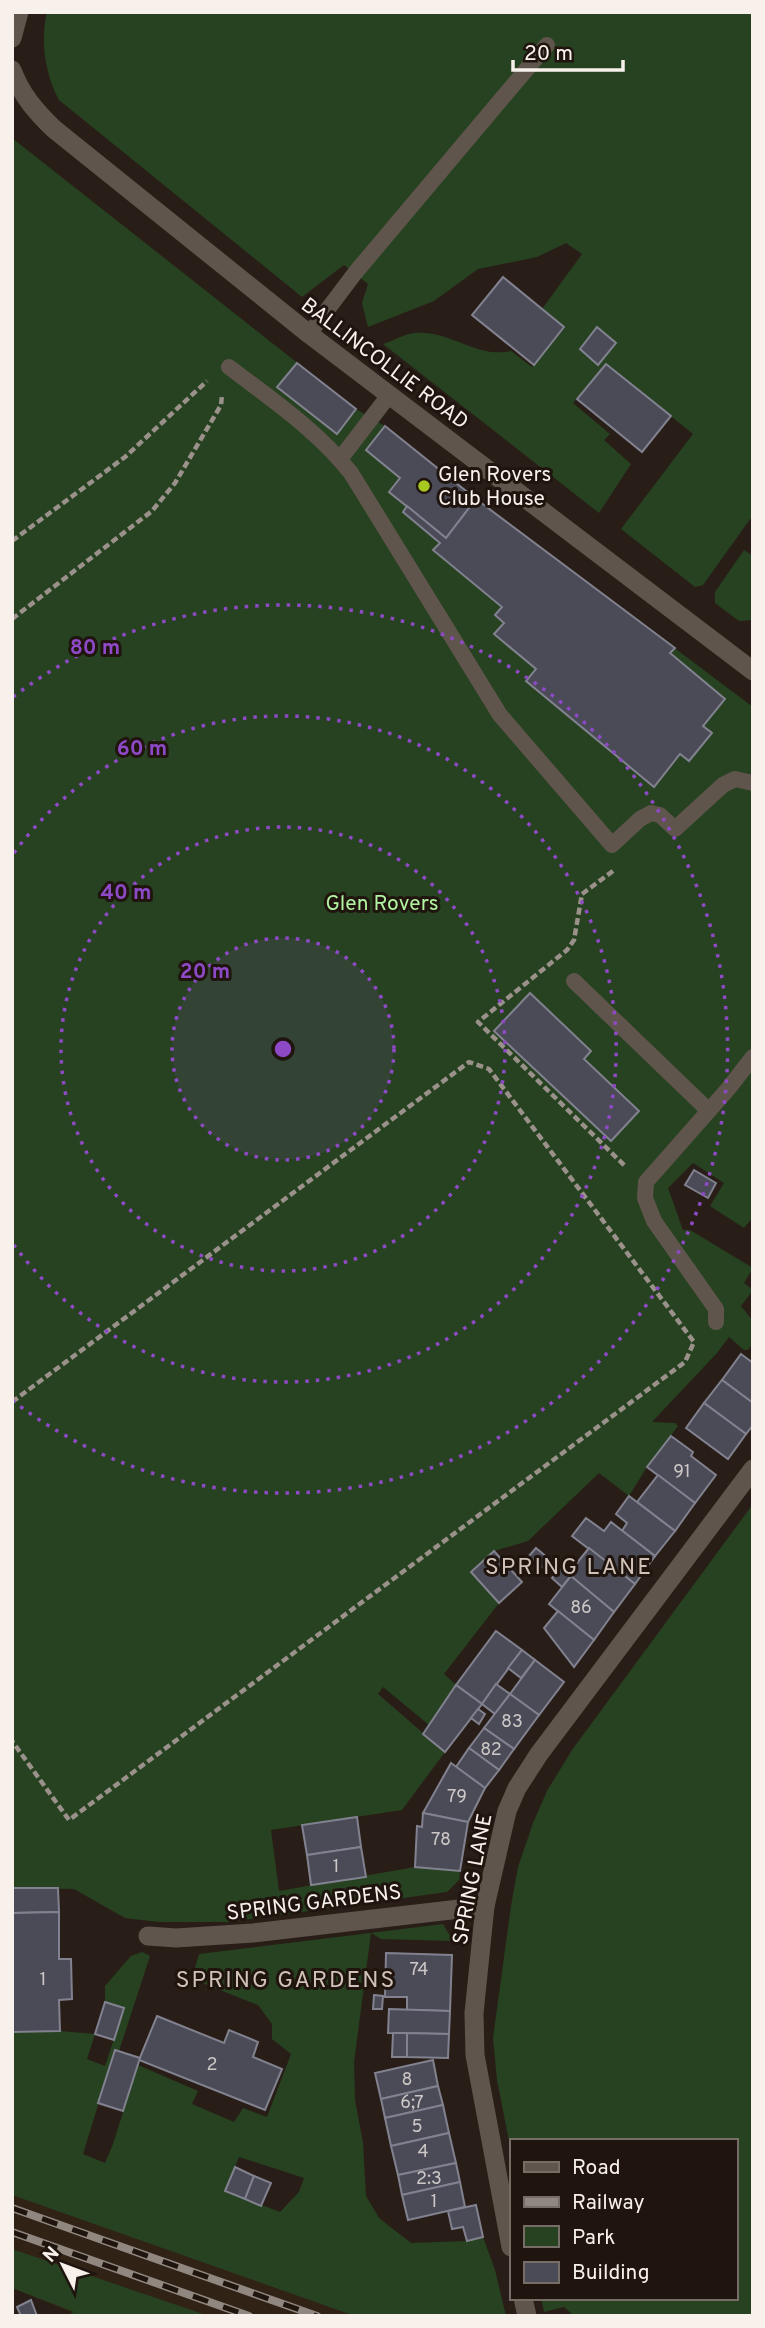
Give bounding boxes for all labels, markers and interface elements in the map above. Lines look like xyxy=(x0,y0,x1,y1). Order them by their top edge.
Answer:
scale bar xyxy=(513,28,623,72)
text: 20 m xyxy=(524,41,573,68)
street label: BALLINCOLLIE ROAD xyxy=(295,292,473,436)
place label: Glen Rovers Club House xyxy=(438,462,551,513)
marker: Glen Rovers Club House xyxy=(416,478,432,494)
text: 80 m xyxy=(70,635,120,662)
text: 60 m xyxy=(117,736,167,763)
text: 40 m xyxy=(101,880,151,907)
park label: Glen Rovers xyxy=(325,891,439,918)
text: 20 m xyxy=(180,959,230,986)
centre of rings xyxy=(271,1037,295,1061)
house number: 91 xyxy=(673,1461,691,1484)
district label: SPRING LANE xyxy=(485,1554,653,1583)
house number: 86 xyxy=(570,1597,592,1620)
house number: 83 xyxy=(501,1711,523,1734)
house number: 82 xyxy=(480,1739,502,1762)
house number: 79 xyxy=(447,1786,467,1809)
street label: SPRING LANE xyxy=(448,1811,499,1947)
house number: 78 xyxy=(431,1829,451,1852)
house number: 1 xyxy=(333,1856,339,1879)
street label: SPRING GARDENS xyxy=(225,1879,403,1928)
house number: 74 xyxy=(410,1959,428,1982)
district label: SPRING GARDENS xyxy=(176,1967,396,1996)
house number: 1 xyxy=(40,1969,46,1992)
house number: 2 xyxy=(206,2054,218,2077)
house number: 8 xyxy=(402,2069,413,2092)
house number: 6;7 xyxy=(400,2092,424,2115)
house number: 5 xyxy=(411,2116,423,2139)
legend xyxy=(510,2139,737,2300)
house number: 4 xyxy=(417,2141,429,2164)
text: Road xyxy=(572,2155,621,2182)
house number: 2:3 xyxy=(416,2168,442,2191)
text: Railway xyxy=(572,2190,645,2217)
house number: 1 xyxy=(431,2191,437,2214)
text: Park xyxy=(572,2225,615,2252)
north arrow xyxy=(28,2230,98,2300)
text: N xyxy=(38,2242,65,2268)
text: Building xyxy=(572,2260,650,2287)

